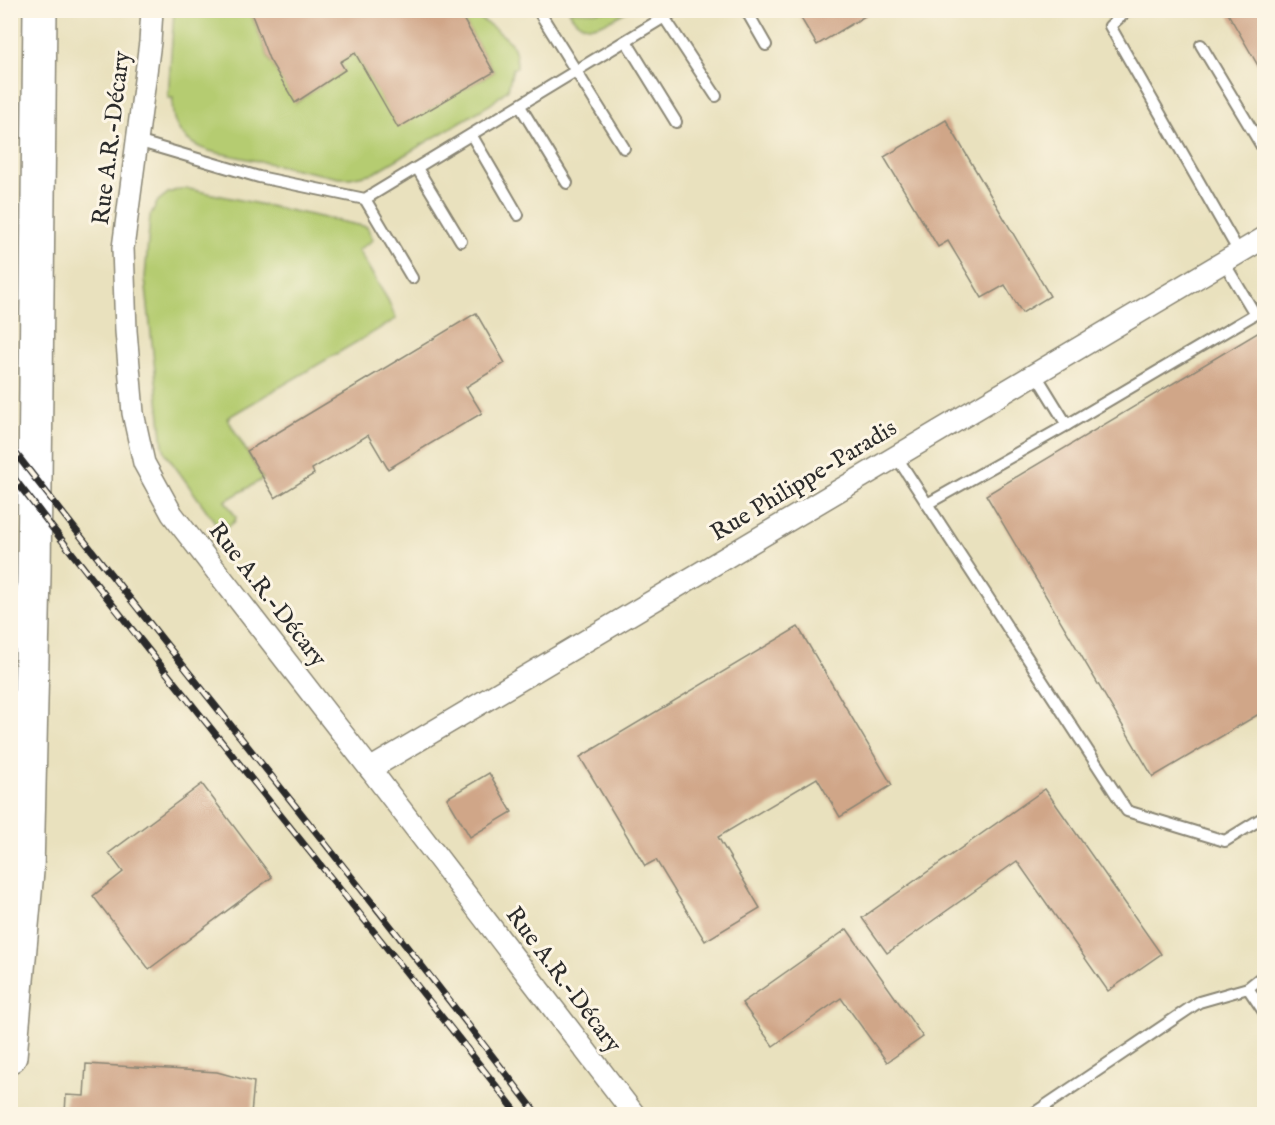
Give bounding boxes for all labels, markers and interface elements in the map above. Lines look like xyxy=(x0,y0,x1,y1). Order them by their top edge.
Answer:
street label: Rue A.R.-Décary xyxy=(86,49,138,227)
street label: Rue Philippe-Paradis xyxy=(705,413,903,549)
street label: Rue A.R.-Décary xyxy=(201,516,333,674)
street label: Rue A.R.-Décary xyxy=(498,901,628,1059)

